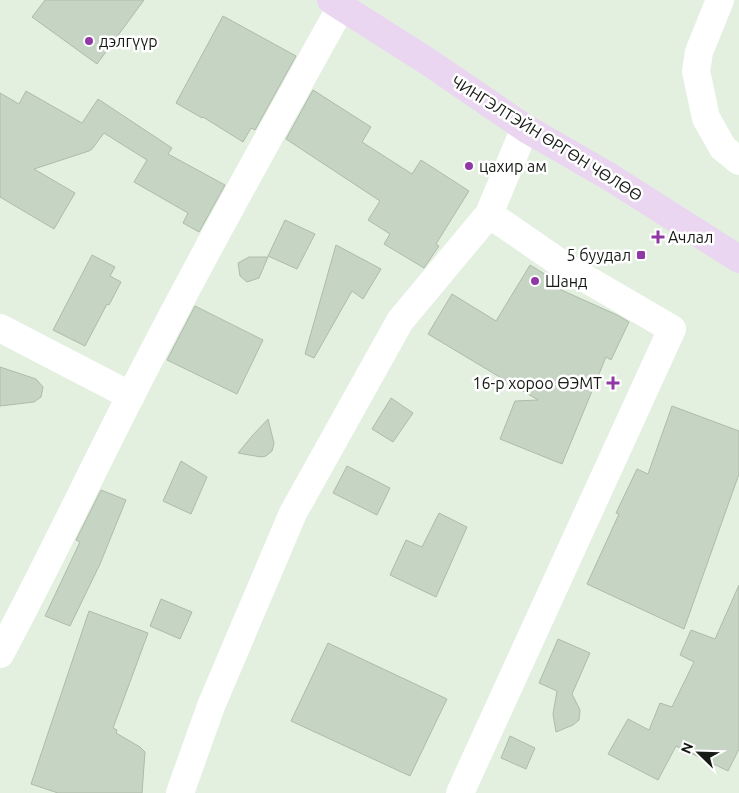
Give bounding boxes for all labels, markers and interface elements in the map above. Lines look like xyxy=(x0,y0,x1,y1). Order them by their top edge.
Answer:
place label: дэлгүүр xyxy=(99,32,158,50)
marker: дэлгүүр xyxy=(83,35,95,47)
street label: ЧИНГЭЛТЭЙН ӨРГӨН ЧӨЛӨӨ xyxy=(448,71,646,204)
place label: цахир ам xyxy=(479,157,547,175)
marker: цахир ам xyxy=(463,160,475,172)
place label: Ачлал xyxy=(668,228,713,246)
marker: Ачлал xyxy=(652,231,664,243)
place label: 5 буудал xyxy=(567,246,631,264)
marker: 5 буудал xyxy=(635,249,647,261)
place label: Шанд xyxy=(545,272,588,290)
marker: Шанд xyxy=(529,275,541,287)
place label: 16-р хороо ӨЭМТ xyxy=(473,374,602,392)
marker: 16-р хороо ӨЭМТ xyxy=(606,376,620,390)
north arrow xyxy=(674,728,724,778)
text: N xyxy=(678,740,696,756)

